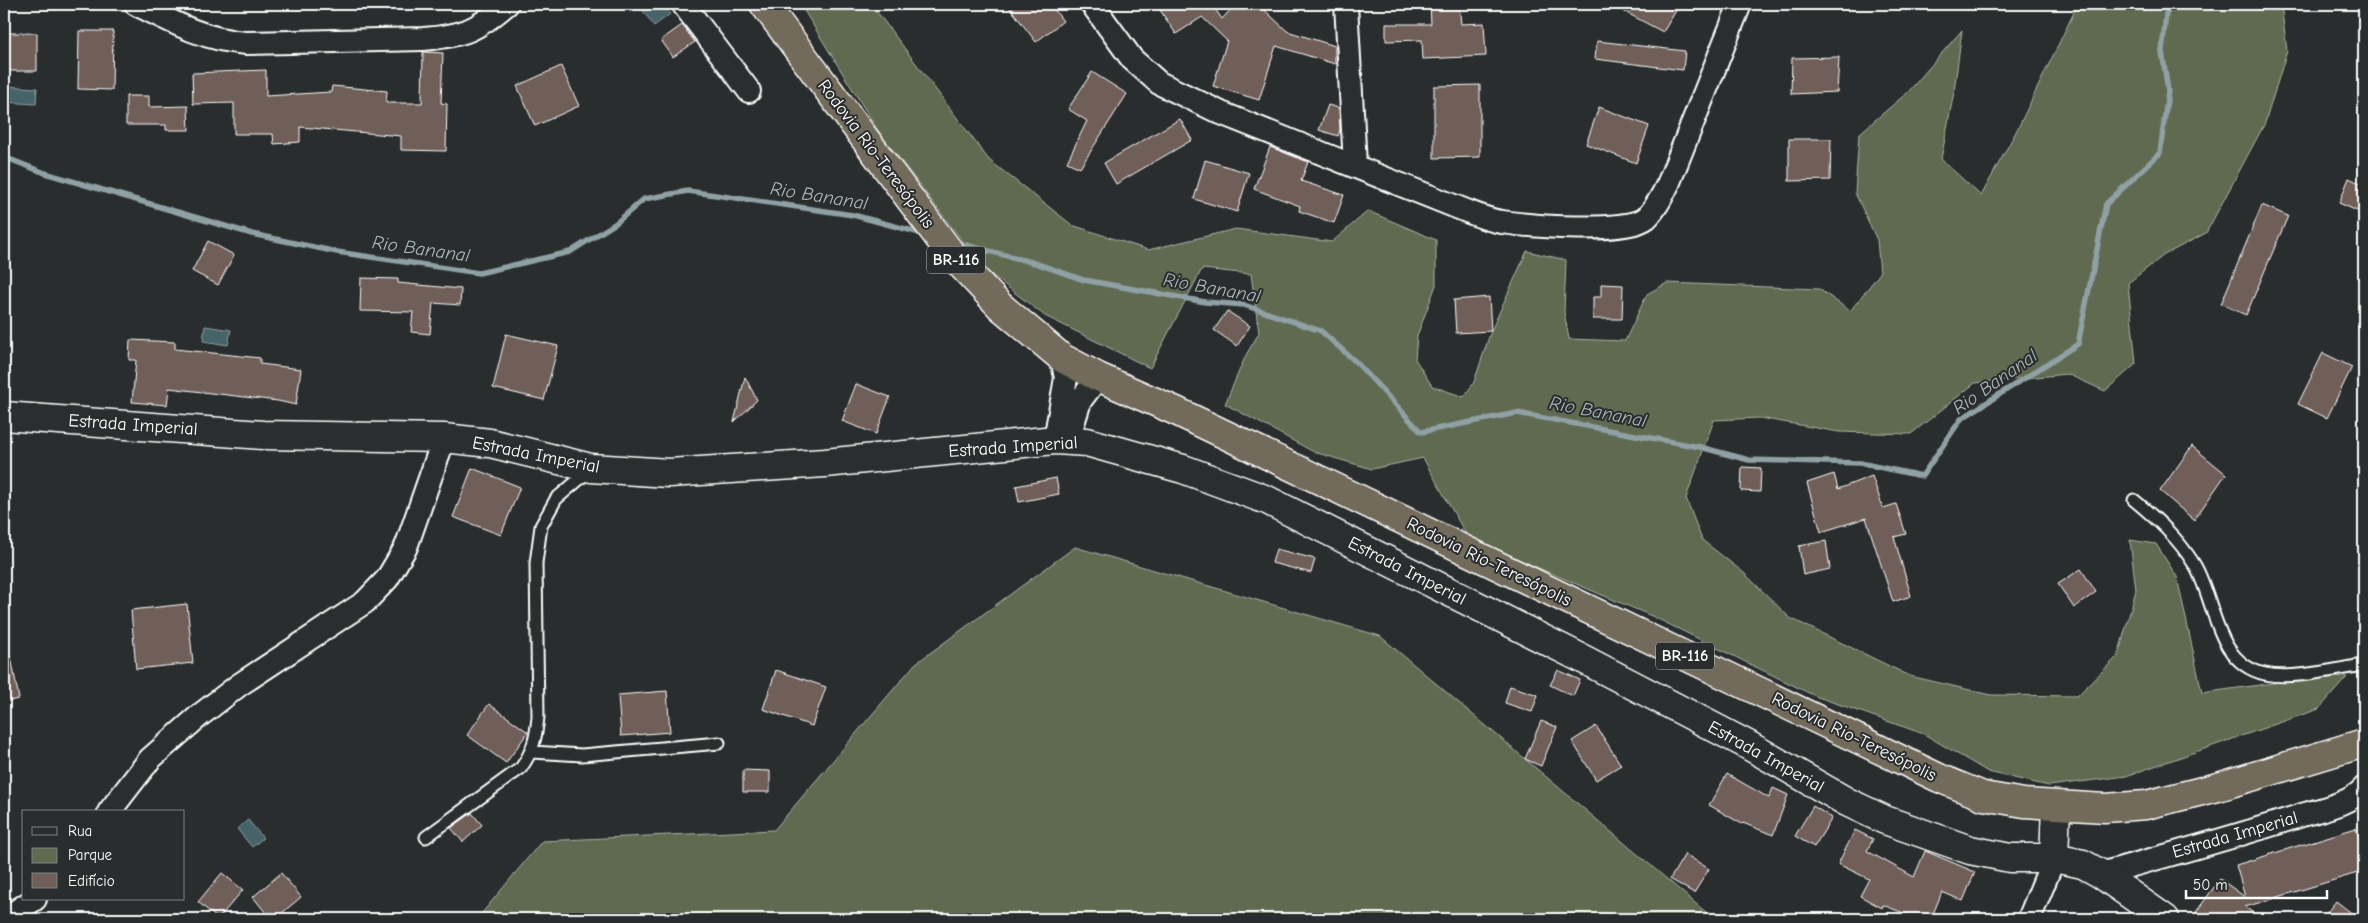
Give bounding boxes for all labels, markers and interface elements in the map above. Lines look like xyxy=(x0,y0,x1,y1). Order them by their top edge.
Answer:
street label: Rodovia Rio-Teresópolis xyxy=(813,76,939,232)
water label: Rio Bananal xyxy=(769,177,870,215)
water label: Rio Bananal xyxy=(371,231,472,267)
road number: BR-116 xyxy=(927,246,985,274)
water label: Rio Bananal xyxy=(1162,269,1263,308)
water label: Rio Bananal xyxy=(1948,344,2042,419)
water label: Rio Bananal xyxy=(1548,392,1649,432)
street label: Estrada Imperial xyxy=(68,410,198,440)
street label: Estrada Imperial xyxy=(470,432,602,478)
street label: Estrada Imperial xyxy=(948,432,1078,462)
street label: Rodovia Rio-Teresópolis xyxy=(1403,513,1575,611)
street label: Estrada Imperial xyxy=(1345,532,1469,610)
road number: BR-116 xyxy=(1656,642,1714,669)
street label: Rodovia Rio-Teresópolis xyxy=(1768,688,1940,786)
street label: Estrada Imperial xyxy=(1704,716,1828,798)
street label: Estrada Imperial xyxy=(2170,807,2300,863)
legend xyxy=(22,810,185,900)
text: Rua xyxy=(68,822,92,840)
text: Parque xyxy=(68,846,113,864)
scale bar xyxy=(2186,868,2327,900)
text: Edifício xyxy=(68,872,115,890)
text: 50 m xyxy=(2193,876,2228,894)

